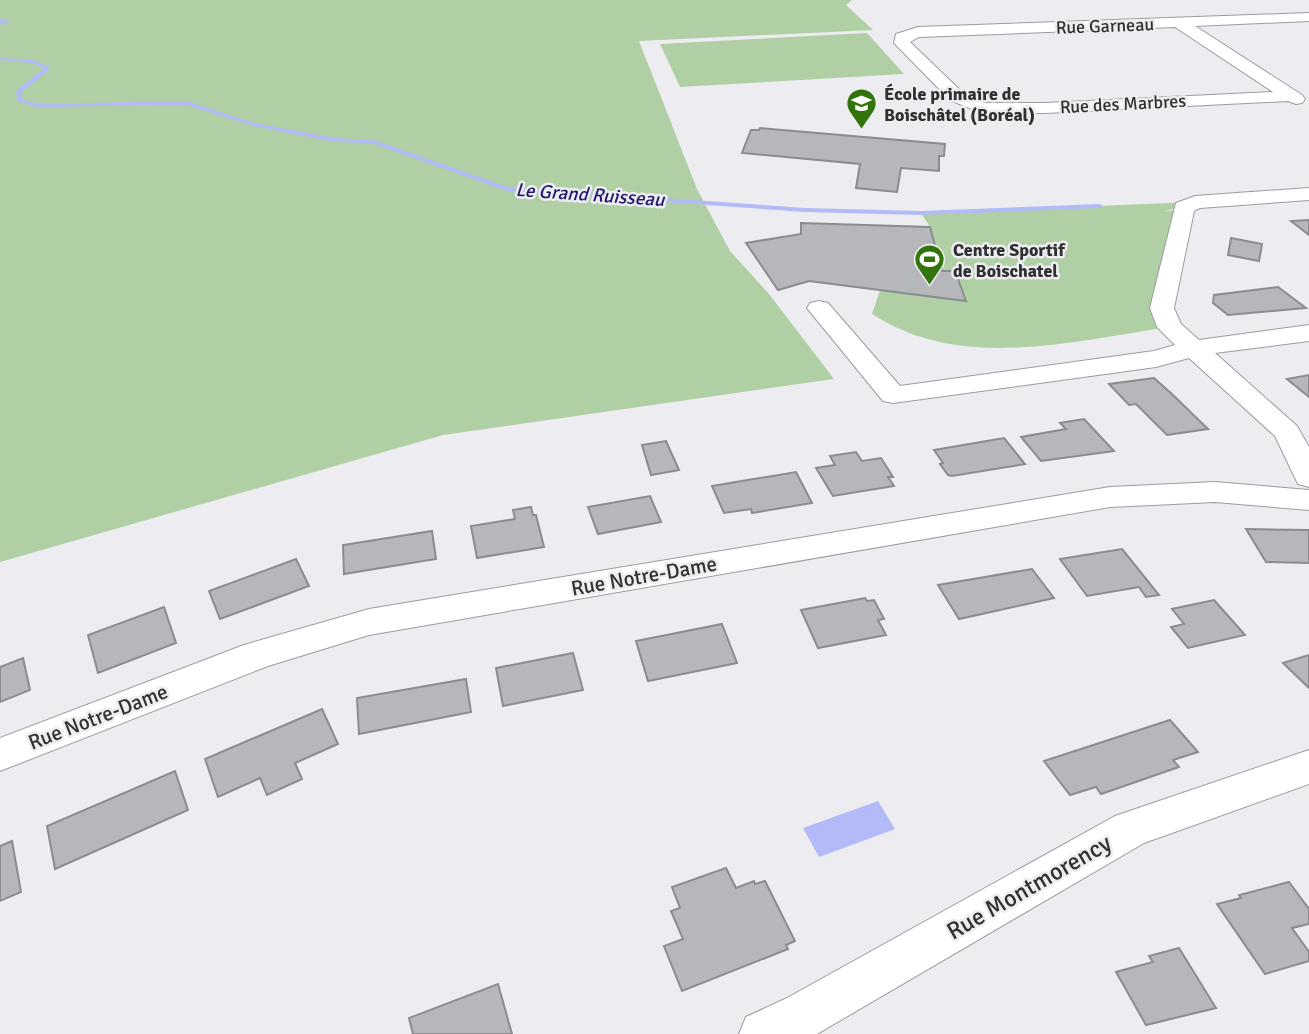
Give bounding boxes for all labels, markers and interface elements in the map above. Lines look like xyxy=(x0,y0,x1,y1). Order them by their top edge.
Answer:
street label: Rue Garneau xyxy=(1055,13,1155,39)
place label: École primaire de Boischâtel (Boréal) xyxy=(884,83,1035,126)
school or university icon: École primaire de Boischâtel (Boréal) xyxy=(844,87,878,131)
street label: Rue des Marbres xyxy=(1059,90,1187,118)
water label: Le Grand Ruisseau xyxy=(515,178,667,212)
place label: Centre Sportif de Boischatel xyxy=(953,239,1066,282)
sports icon: Centre Sportif de Boischatel xyxy=(913,243,947,287)
street label: Rue Notre-Dame xyxy=(569,550,719,602)
street label: Rue Notre-Dame xyxy=(24,678,172,756)
street label: Rue Montmorency xyxy=(941,828,1117,946)

